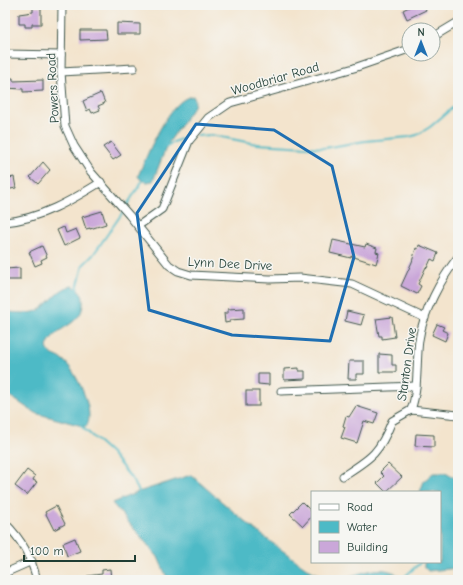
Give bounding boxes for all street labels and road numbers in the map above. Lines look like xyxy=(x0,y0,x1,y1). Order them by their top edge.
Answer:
street label: Powers Road xyxy=(43,52,62,124)
street label: Woodbriar Road xyxy=(229,59,321,98)
street label: Lynn Dee Drive xyxy=(187,254,273,273)
street label: Stanton Drive xyxy=(394,326,419,402)

